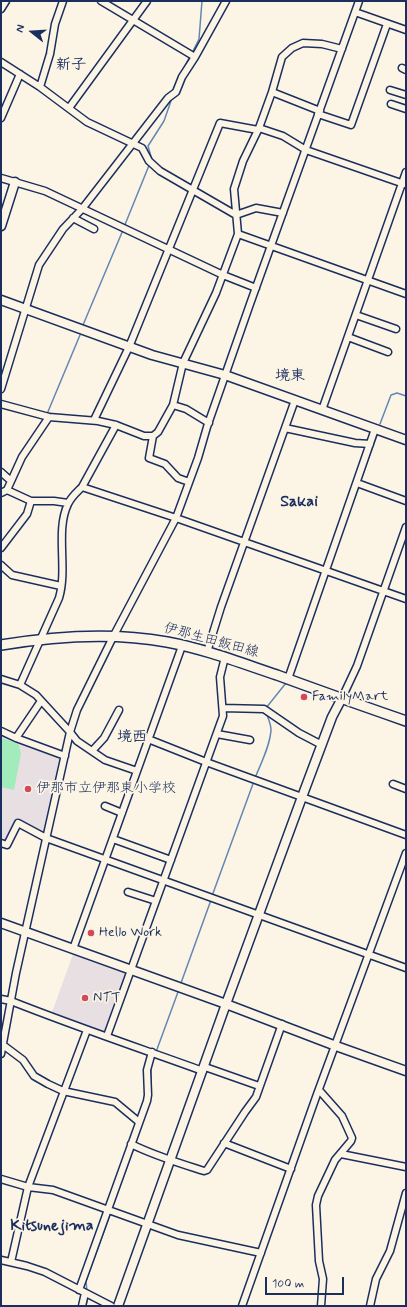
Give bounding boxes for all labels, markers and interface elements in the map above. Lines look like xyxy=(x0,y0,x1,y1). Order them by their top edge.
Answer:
north arrow xyxy=(12,12,52,52)
text: N xyxy=(13,23,28,34)
district label: 新子 xyxy=(56,57,86,75)
district label: 境東 xyxy=(275,368,305,386)
district label: Sakai xyxy=(280,493,318,513)
street label: 伊那生田飯田線 xyxy=(161,620,261,662)
place label: FamilyMart xyxy=(312,689,388,705)
marker: FamilyMart xyxy=(299,692,309,702)
district label: 境西 xyxy=(117,729,147,747)
place label: 伊那市立伊那東小学校 xyxy=(36,781,176,797)
marker: 伊那市立伊那東小学校 xyxy=(23,784,33,794)
place label: Hello Work xyxy=(99,925,162,941)
marker: Hello Work xyxy=(86,928,96,938)
place label: NTT xyxy=(93,990,121,1006)
marker: NTT xyxy=(80,993,90,1003)
district label: Kitsunejima xyxy=(10,1217,94,1237)
scale bar xyxy=(267,1269,346,1295)
text: 100 m xyxy=(272,1276,304,1292)

